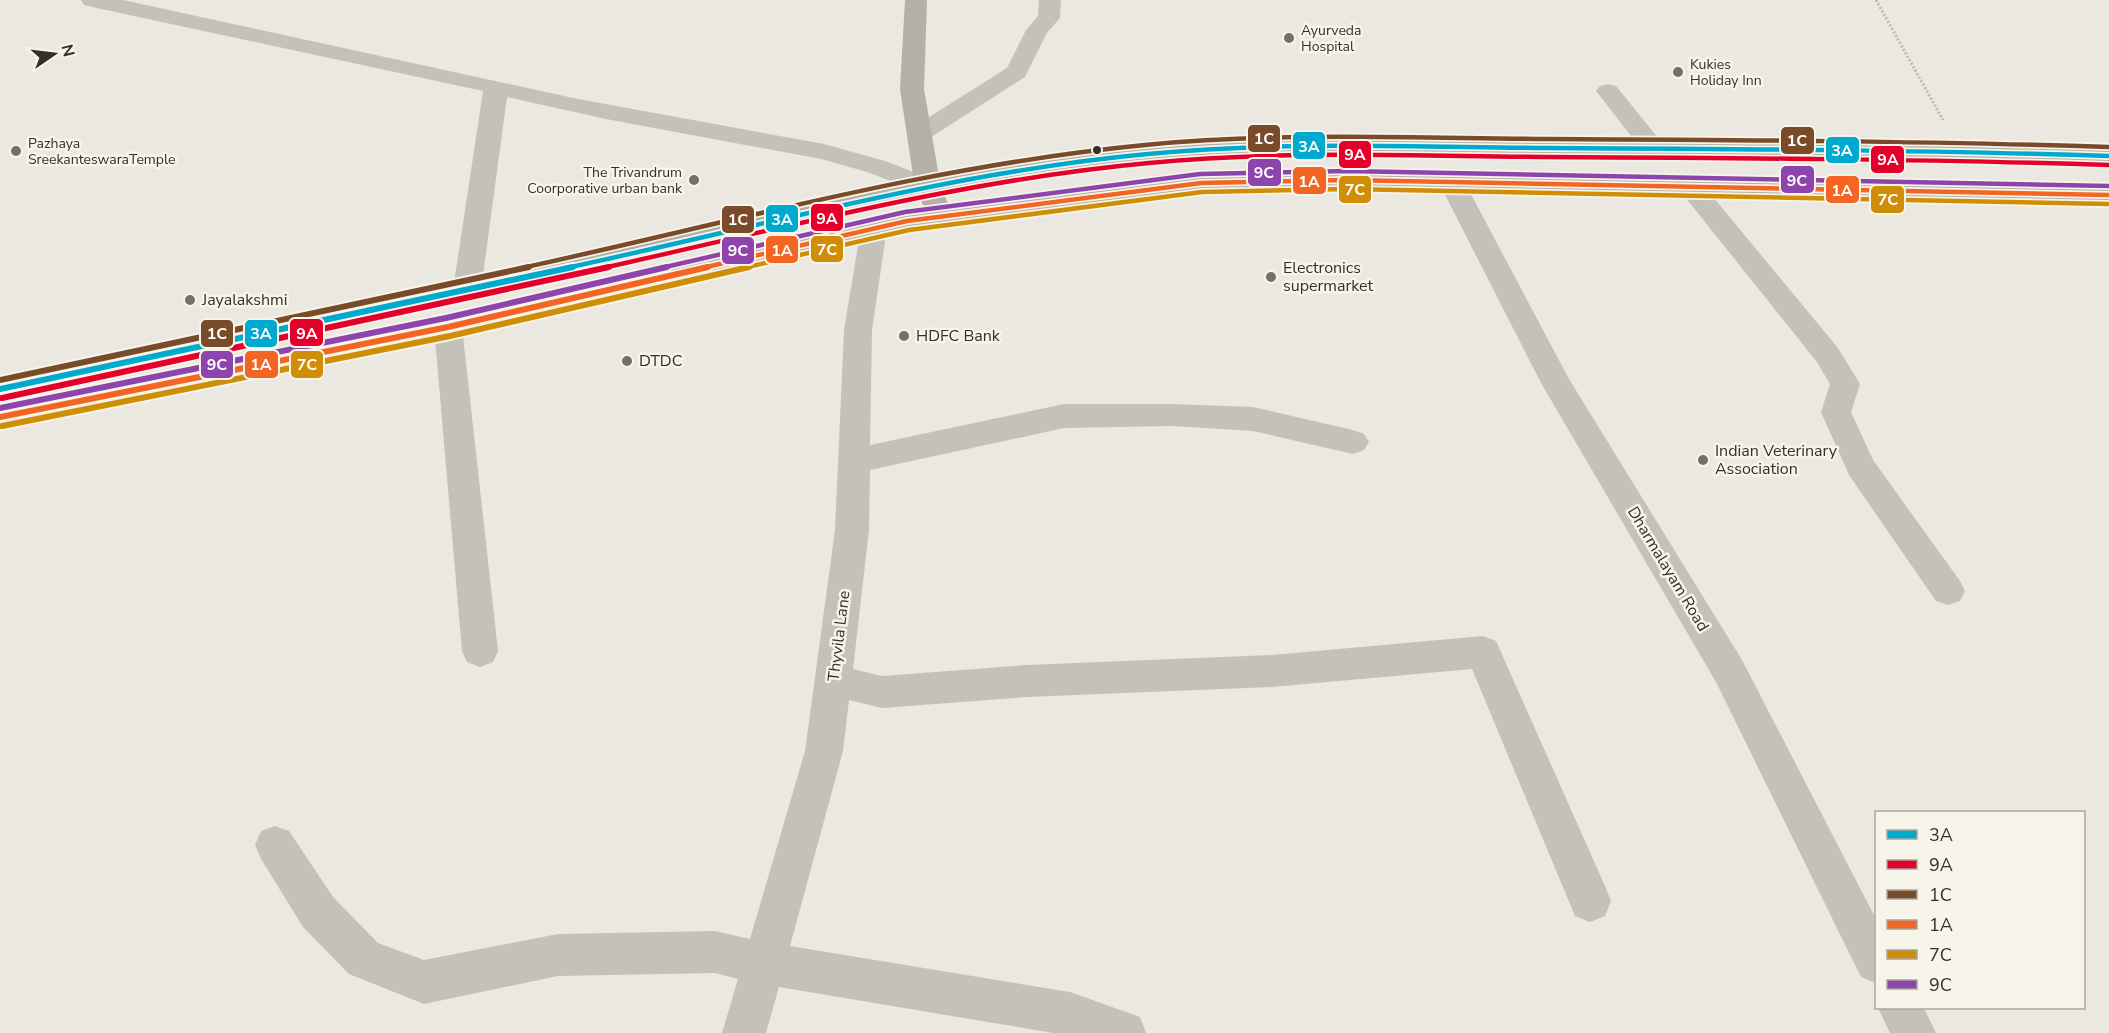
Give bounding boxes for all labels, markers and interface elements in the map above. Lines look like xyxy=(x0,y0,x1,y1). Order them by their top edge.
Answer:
place label: Ayurveda Hospital xyxy=(1301,21,1361,56)
north arrow xyxy=(24,24,84,84)
marker: Ayurveda Hospital xyxy=(1282,31,1296,45)
text: N xyxy=(55,42,80,59)
place label: Kukies Holiday Inn xyxy=(1690,55,1762,90)
marker: Kukies Holiday Inn xyxy=(1671,65,1685,79)
line badge: 1C xyxy=(1247,124,1281,153)
line badge: 1C xyxy=(1780,126,1815,155)
text: 1C xyxy=(1254,128,1274,150)
text: 1C xyxy=(1787,130,1807,152)
line badge: 3A xyxy=(1292,131,1326,160)
place label: Pazhaya SreekanteswaraTemple xyxy=(28,134,176,169)
text: 3A xyxy=(1298,136,1320,158)
line badge: 3A xyxy=(1825,136,1860,164)
line badge: 9A xyxy=(1338,140,1372,169)
text: 3A xyxy=(1831,140,1853,162)
marker: Pazhaya SreekanteswaraTemple xyxy=(9,144,23,158)
unlabelled marker xyxy=(1091,144,1103,156)
text: 9A xyxy=(1344,144,1366,166)
line badge: 9A xyxy=(1870,145,1905,174)
text: 9A xyxy=(1877,149,1899,171)
line badge: 9C xyxy=(1247,158,1282,187)
text: 9C xyxy=(1254,162,1274,184)
place label: The Trivandrum Coorporative urban bank xyxy=(527,163,683,198)
line badge: 9C xyxy=(1780,165,1815,194)
line badge: 1A xyxy=(1292,166,1327,195)
text: 9C xyxy=(1787,170,1807,192)
text: 1A xyxy=(1298,171,1320,193)
marker: The Trivandrum Coorporative urban bank xyxy=(687,173,701,187)
line badge: 7C xyxy=(1338,175,1372,204)
line badge: 1A xyxy=(1825,175,1860,204)
text: 7C xyxy=(1345,179,1365,201)
text: 1A xyxy=(1831,180,1853,202)
line badge: 7C xyxy=(1870,185,1905,214)
text: 7C xyxy=(1878,189,1898,211)
line badge: 9A xyxy=(810,203,844,232)
line badge: 3A xyxy=(765,204,799,233)
line badge: 1C xyxy=(721,205,755,234)
text: 9A xyxy=(816,208,838,230)
text: 1C xyxy=(728,209,748,231)
text: 3A xyxy=(771,209,793,231)
line badge: 1A xyxy=(765,235,799,264)
line badge: 7C xyxy=(810,235,844,263)
line badge: 9C xyxy=(721,236,755,265)
text: 7C xyxy=(817,239,837,261)
text: 9C xyxy=(728,240,748,262)
text: 1A xyxy=(771,240,793,262)
place label: Electronics supermarket xyxy=(1283,257,1373,297)
marker: Electronics supermarket xyxy=(1264,270,1278,284)
place label: Jayalakshmi xyxy=(201,289,287,311)
marker: Jayalakshmi xyxy=(183,293,197,307)
line badge: 9A xyxy=(289,318,324,347)
line badge: 1C xyxy=(200,319,234,348)
line badge: 3A xyxy=(244,319,278,348)
text: 1C xyxy=(207,323,227,345)
text: 3A xyxy=(250,323,272,345)
text: 9A xyxy=(296,323,318,345)
place label: HDFC Bank xyxy=(916,325,1001,347)
marker: HDFC Bank xyxy=(897,329,911,343)
line badge: 9C xyxy=(200,350,234,379)
line badge: 1A xyxy=(244,350,279,379)
line badge: 7C xyxy=(290,350,324,379)
place label: DTDC xyxy=(639,350,683,372)
text: 9C xyxy=(207,354,227,376)
text: 1A xyxy=(250,354,272,376)
text: 7C xyxy=(297,354,317,376)
marker: DTDC xyxy=(620,354,634,368)
place label: Indian Veterinary Association xyxy=(1715,440,1838,480)
marker: Indian Veterinary Association xyxy=(1696,453,1710,467)
street label: Dharmalayam Road xyxy=(1622,502,1714,636)
street label: Thyvila Lane xyxy=(823,589,855,683)
legend xyxy=(1875,811,2085,1009)
text: 3A xyxy=(1929,823,1953,847)
text: 9A xyxy=(1929,853,1953,877)
text: 1C xyxy=(1929,883,1952,907)
text: 1A xyxy=(1929,913,1953,937)
text: 7C xyxy=(1929,943,1952,967)
text: 9C xyxy=(1929,973,1952,997)

